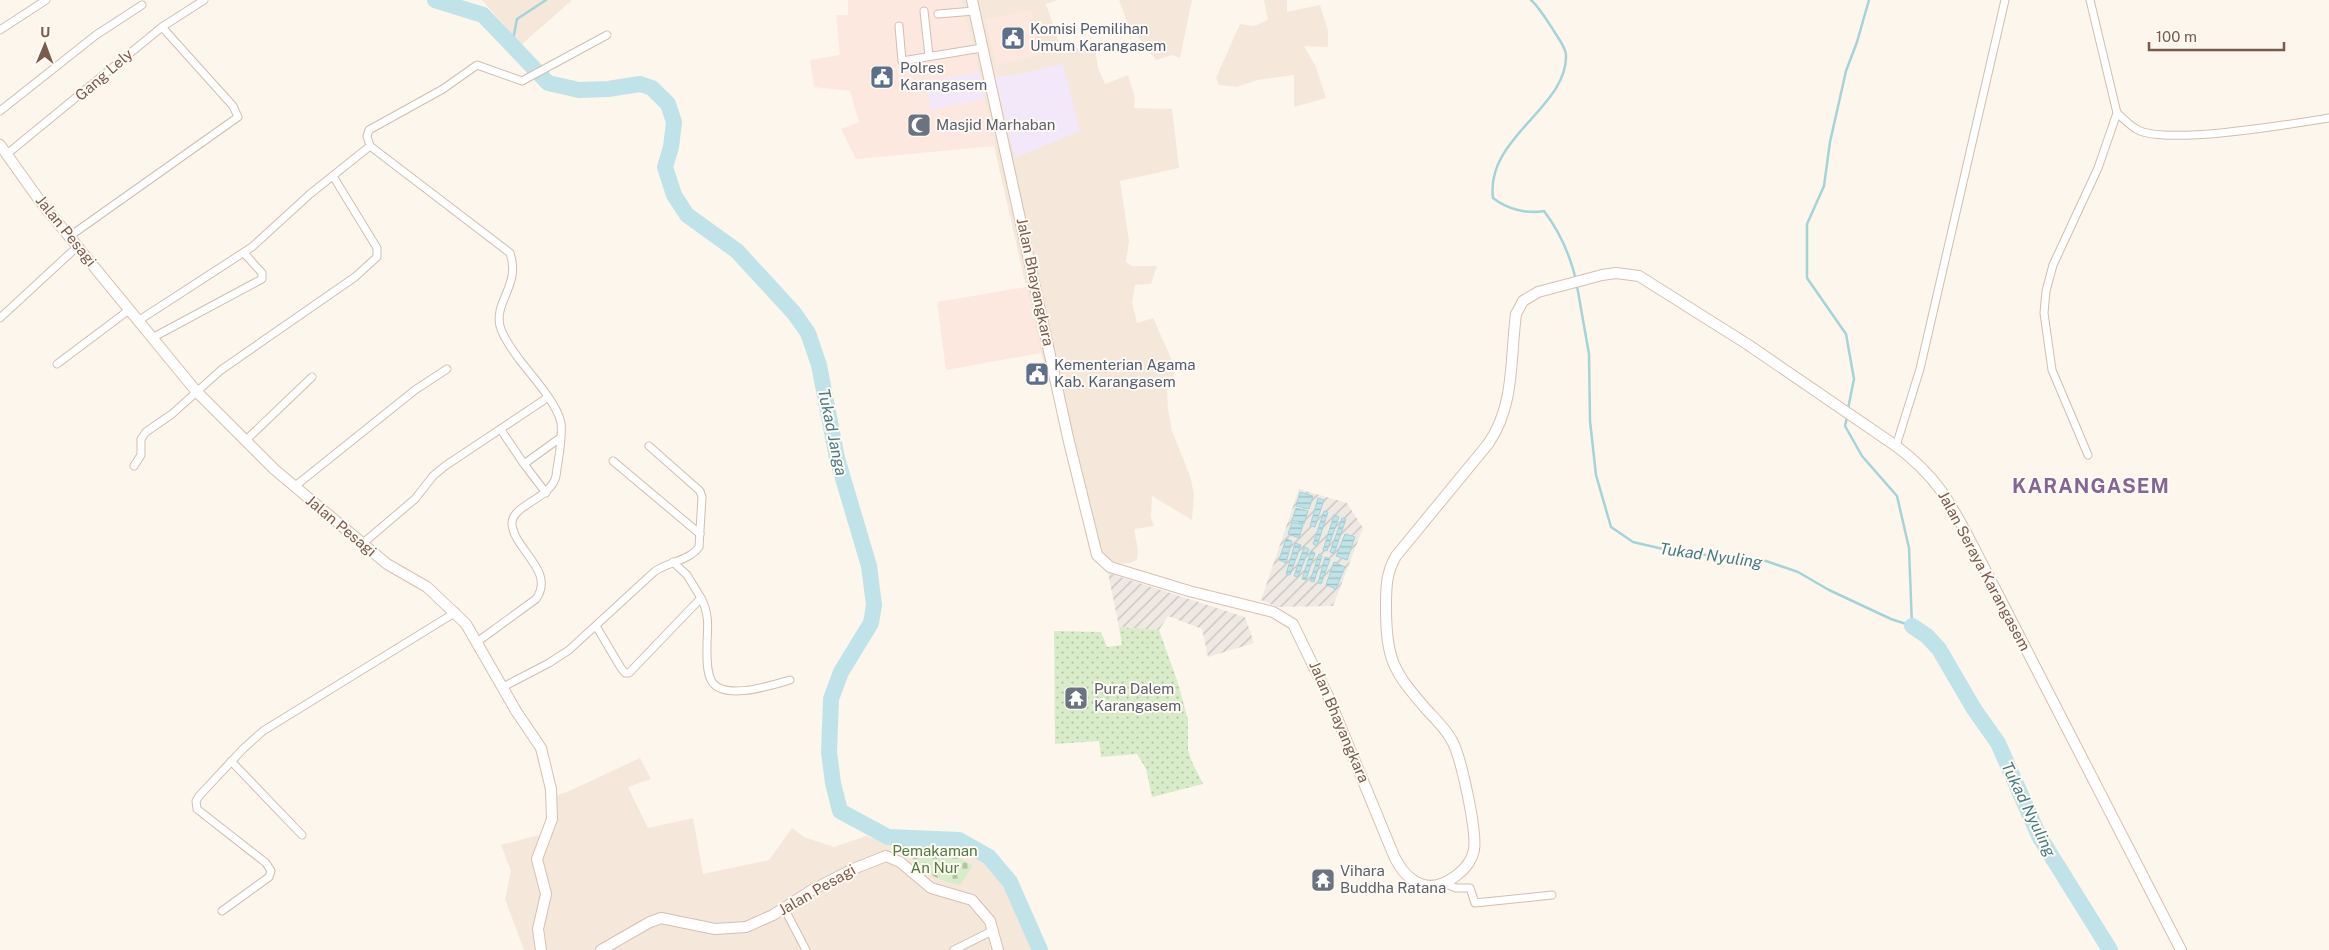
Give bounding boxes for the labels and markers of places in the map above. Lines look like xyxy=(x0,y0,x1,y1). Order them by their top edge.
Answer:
place label: Komisi Pemilihan Umum Karangasem xyxy=(1030,20,1166,54)
public building icon: Komisi Pemilihan Umum Karangasem xyxy=(1000,25,1026,51)
place label: Polres Karangasem xyxy=(900,59,987,93)
public building icon: Polres Karangasem xyxy=(869,64,895,90)
mosque icon: Masjid Marhaban xyxy=(906,112,932,138)
place label: Masjid Marhaban xyxy=(936,116,1056,133)
place label: Kementerian Agama Kab. Karangasem xyxy=(1054,356,1195,390)
public building icon: Kementerian Agama Kab. Karangasem xyxy=(1024,361,1050,387)
place label: Pura Dalem Karangasem xyxy=(1094,680,1181,714)
temple icon: Pura Dalem Karangasem xyxy=(1063,685,1089,711)
place label: Vihara Buddha Ratana xyxy=(1340,862,1446,896)
temple icon: Vihara Buddha Ratana xyxy=(1310,867,1336,893)

